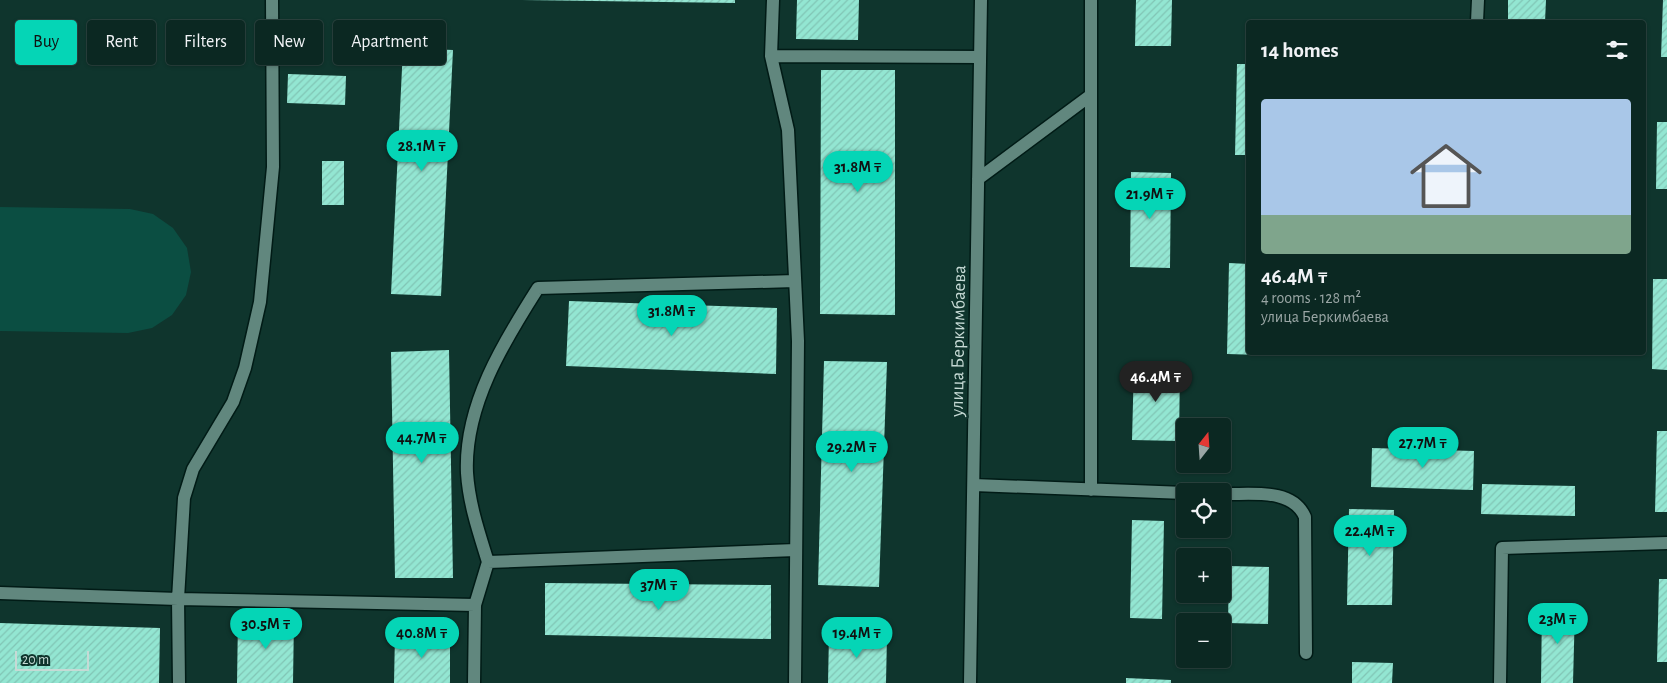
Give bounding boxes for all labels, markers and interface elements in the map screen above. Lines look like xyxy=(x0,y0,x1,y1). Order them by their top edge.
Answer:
chip: Buy xyxy=(15,20,77,65)
chip: Rent xyxy=(87,20,156,65)
chip: Filters xyxy=(166,20,245,65)
chip: New xyxy=(255,20,323,65)
chip: Apartment xyxy=(333,20,446,65)
icon: filters xyxy=(1603,36,1631,64)
text: 14 homes xyxy=(1261,40,1339,61)
pin: 28.1M ₸ xyxy=(376,130,468,172)
icon: home xyxy=(1401,131,1491,221)
text: 28.1M ₸ xyxy=(398,138,446,154)
pin: 31.8M ₸ xyxy=(812,150,904,193)
text: 31.8M ₸ xyxy=(834,159,882,175)
pin: 21.9M ₸ xyxy=(1104,178,1196,220)
text: 21.9M ₸ xyxy=(1126,186,1174,202)
street label: улица Беркимбаева xyxy=(948,265,969,418)
text: 46.4M ₸ xyxy=(1261,266,1328,287)
text: 4 rooms · 128 m² xyxy=(1261,290,1361,306)
pin: 31.8M ₸ xyxy=(626,294,718,337)
text: 31.8M ₸ xyxy=(648,303,696,319)
text: улица Беркимбаева xyxy=(1261,309,1389,325)
pin: 46.4M ₸ xyxy=(1110,360,1202,403)
text: 46.4M ₸ xyxy=(1130,369,1182,385)
north arrow xyxy=(1176,418,1231,472)
map controls xyxy=(1176,418,1231,668)
pin: 44.7M ₸ xyxy=(376,422,468,464)
pin: 27.7M ₸ xyxy=(1377,426,1469,469)
text: 44.7M ₸ xyxy=(397,430,447,446)
pin: 29.2M ₸ xyxy=(806,430,898,473)
text: 27.7M ₸ xyxy=(1399,435,1447,451)
text: 29.2M ₸ xyxy=(827,439,877,455)
button: locate xyxy=(1176,483,1231,538)
pin: 22.4M ₸ xyxy=(1324,514,1416,557)
text: 22.4M ₸ xyxy=(1345,523,1395,539)
button: + xyxy=(1176,548,1231,603)
pin: 37M ₸ xyxy=(624,568,694,611)
text: 37M ₸ xyxy=(640,577,678,593)
pin: 23M ₸ xyxy=(1523,602,1593,645)
pin: 30.5M ₸ xyxy=(220,608,312,650)
text: 23M ₸ xyxy=(1539,611,1577,627)
button: − xyxy=(1176,613,1231,668)
text: 30.5M ₸ xyxy=(241,616,291,632)
pin: 40.8M ₸ xyxy=(376,616,468,659)
pin: 19.4M ₸ xyxy=(811,616,903,659)
text: 40.8M ₸ xyxy=(396,625,448,641)
text: 19.4M ₸ xyxy=(832,625,882,641)
scale bar xyxy=(15,648,89,671)
text: 20 m xyxy=(22,653,49,667)

